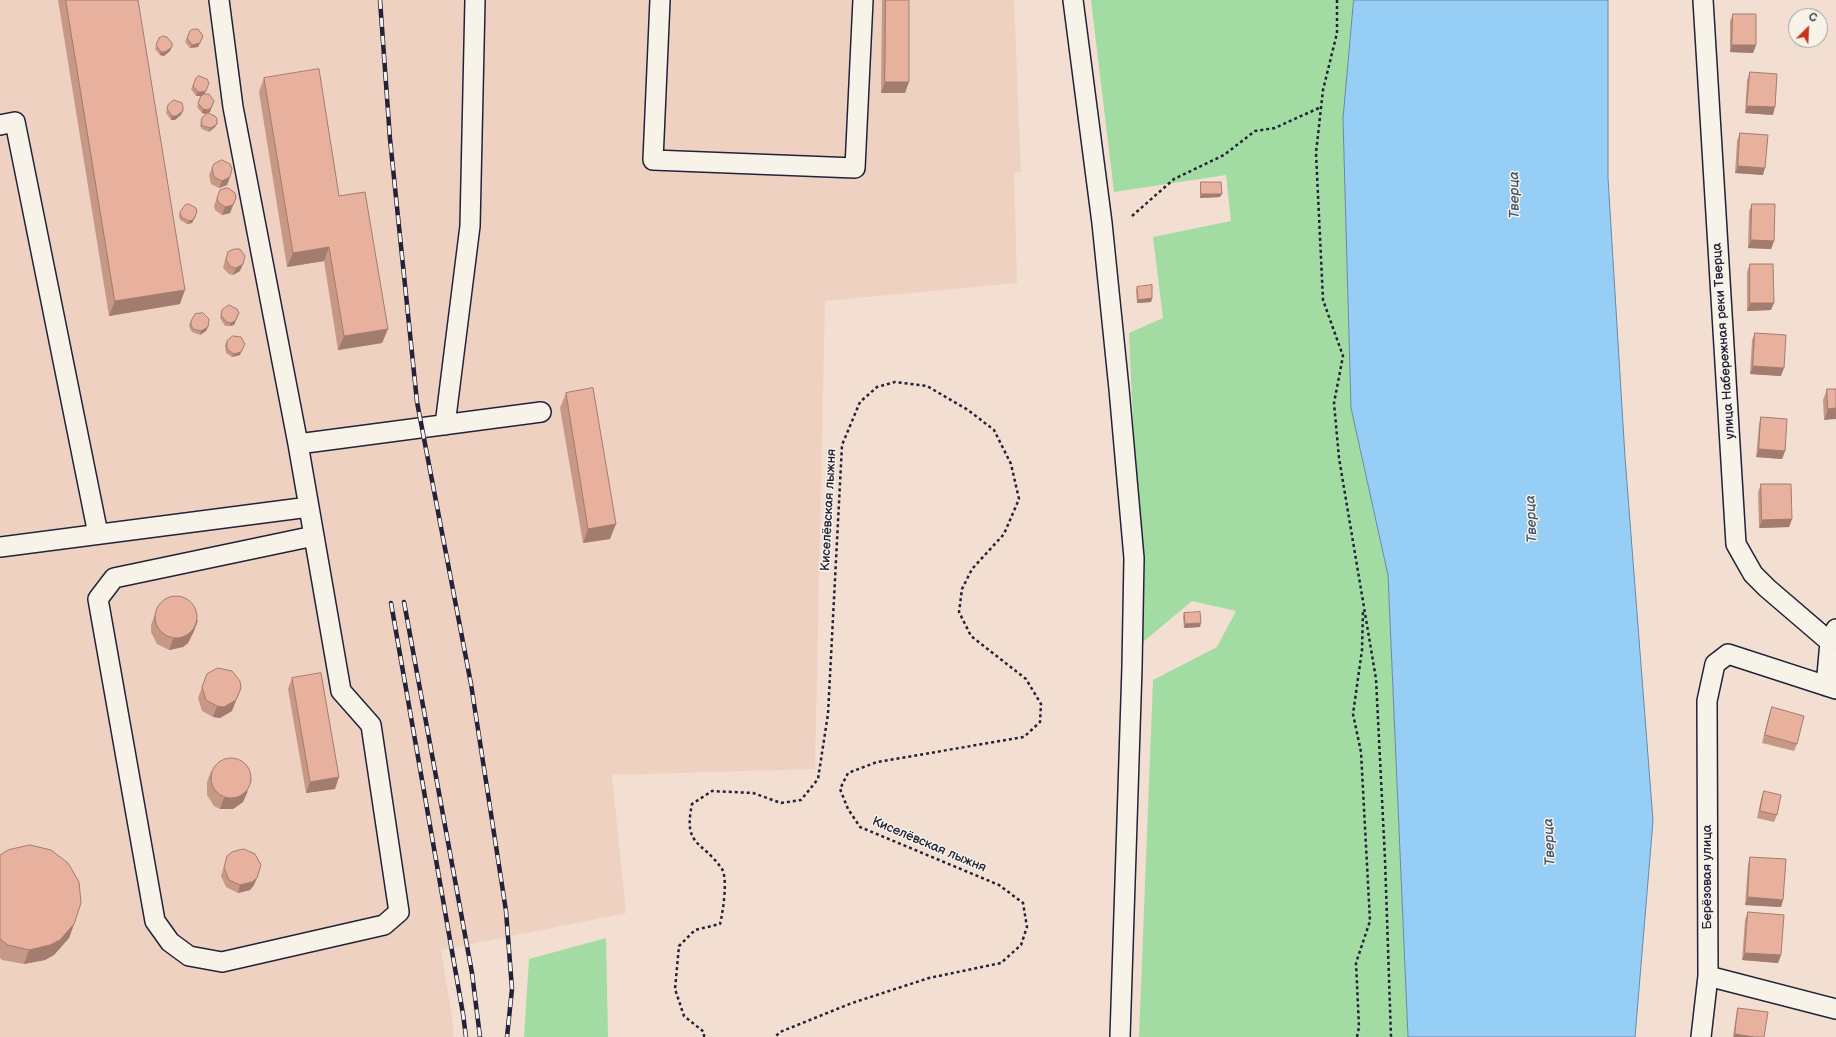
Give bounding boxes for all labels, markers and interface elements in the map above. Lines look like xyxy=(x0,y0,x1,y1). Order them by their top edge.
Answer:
north arrow xyxy=(1788,8,1828,48)
text: С xyxy=(1807,10,1819,25)
water label: Тверца xyxy=(1506,171,1524,219)
street label: улица Набережная реки Тверца xyxy=(1709,242,1739,440)
street label: Киселёвская лыжня xyxy=(818,448,840,572)
water label: Тверца xyxy=(1522,495,1542,543)
street label: Киселёвская лыжня xyxy=(870,814,988,876)
water label: Тверца xyxy=(1540,818,1560,866)
street label: Берёзовая улица xyxy=(1700,825,1716,929)

